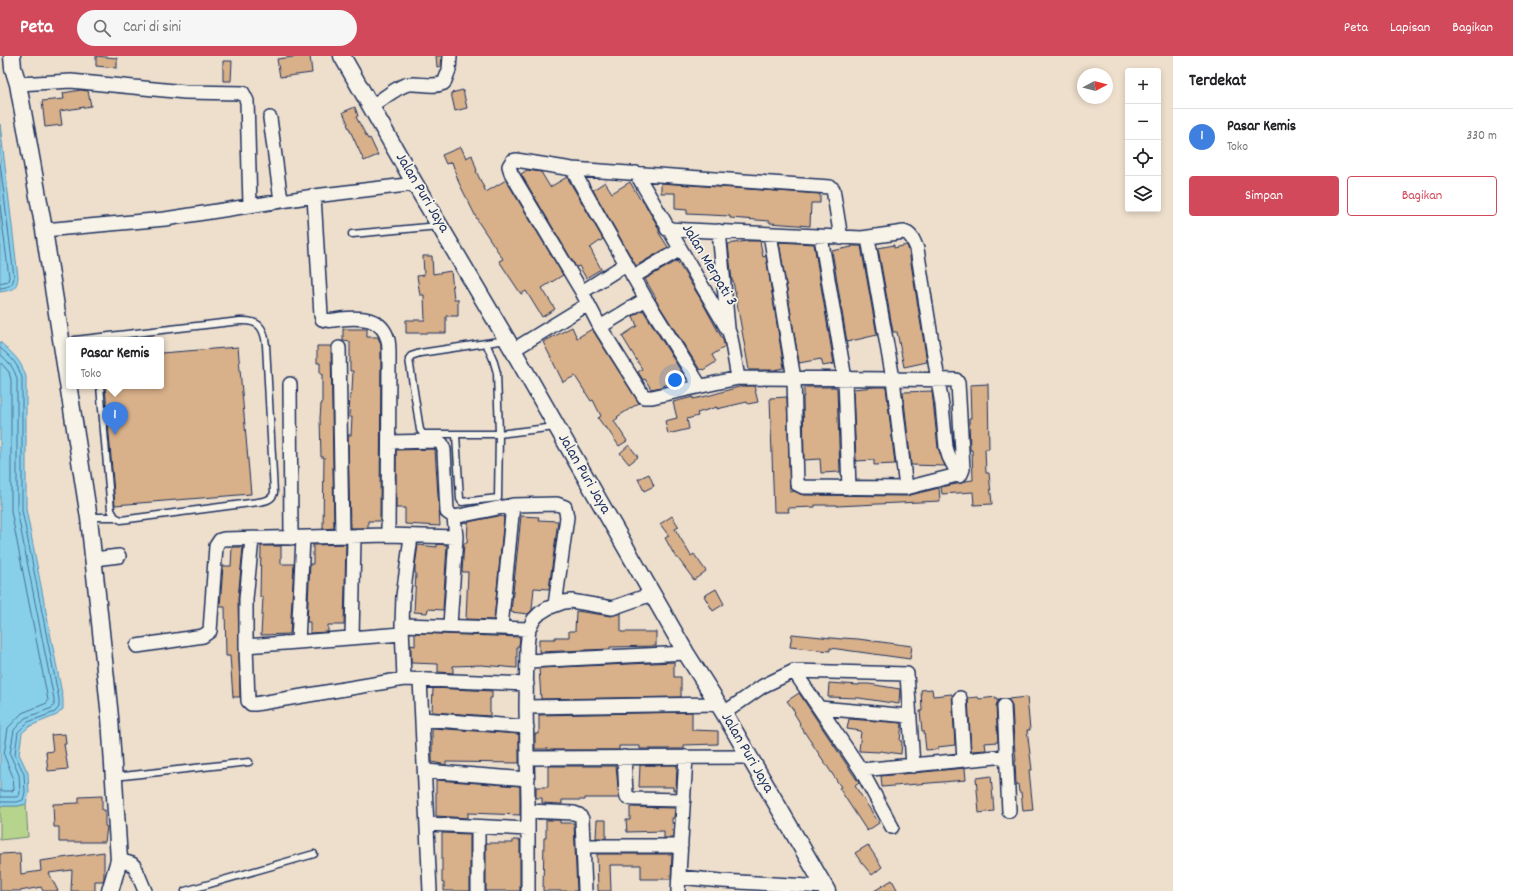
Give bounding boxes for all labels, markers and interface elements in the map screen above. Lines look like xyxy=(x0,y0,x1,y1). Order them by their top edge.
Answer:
search box xyxy=(77,10,357,46)
text: Peta xyxy=(20,15,53,42)
icon: search xyxy=(91,17,113,39)
text: Cari di sini xyxy=(123,17,181,39)
text: Peta xyxy=(1344,18,1368,38)
text: Lapisan xyxy=(1390,18,1430,38)
text: Bagikan xyxy=(1452,18,1493,38)
north arrow xyxy=(1077,68,1113,104)
map controls xyxy=(1125,68,1161,212)
button: + xyxy=(1125,68,1161,104)
text: Terdekat xyxy=(1189,70,1246,94)
button: − xyxy=(1125,104,1161,140)
text: Pasar Kemis xyxy=(1227,116,1296,138)
text: 1 xyxy=(1201,127,1203,146)
text: 330 m xyxy=(1466,127,1497,146)
text: Toko xyxy=(1227,138,1248,157)
button: locate xyxy=(1125,140,1161,176)
street label: Jalan Puri Jaya xyxy=(389,149,455,238)
button: layers xyxy=(1125,176,1161,212)
button: Simpan xyxy=(1189,176,1339,216)
button: Bagikan xyxy=(1347,176,1497,216)
street label: Jalan Merpati 3 xyxy=(675,219,743,311)
popup xyxy=(66,337,164,389)
text: Pasar Kemis xyxy=(80,343,150,365)
text: Toko xyxy=(80,365,101,384)
your location xyxy=(665,370,685,390)
pin: 1 xyxy=(102,402,128,435)
street label: Jalan Puri Jaya xyxy=(552,429,617,519)
street label: Jalan Puri Jaya xyxy=(715,708,780,798)

